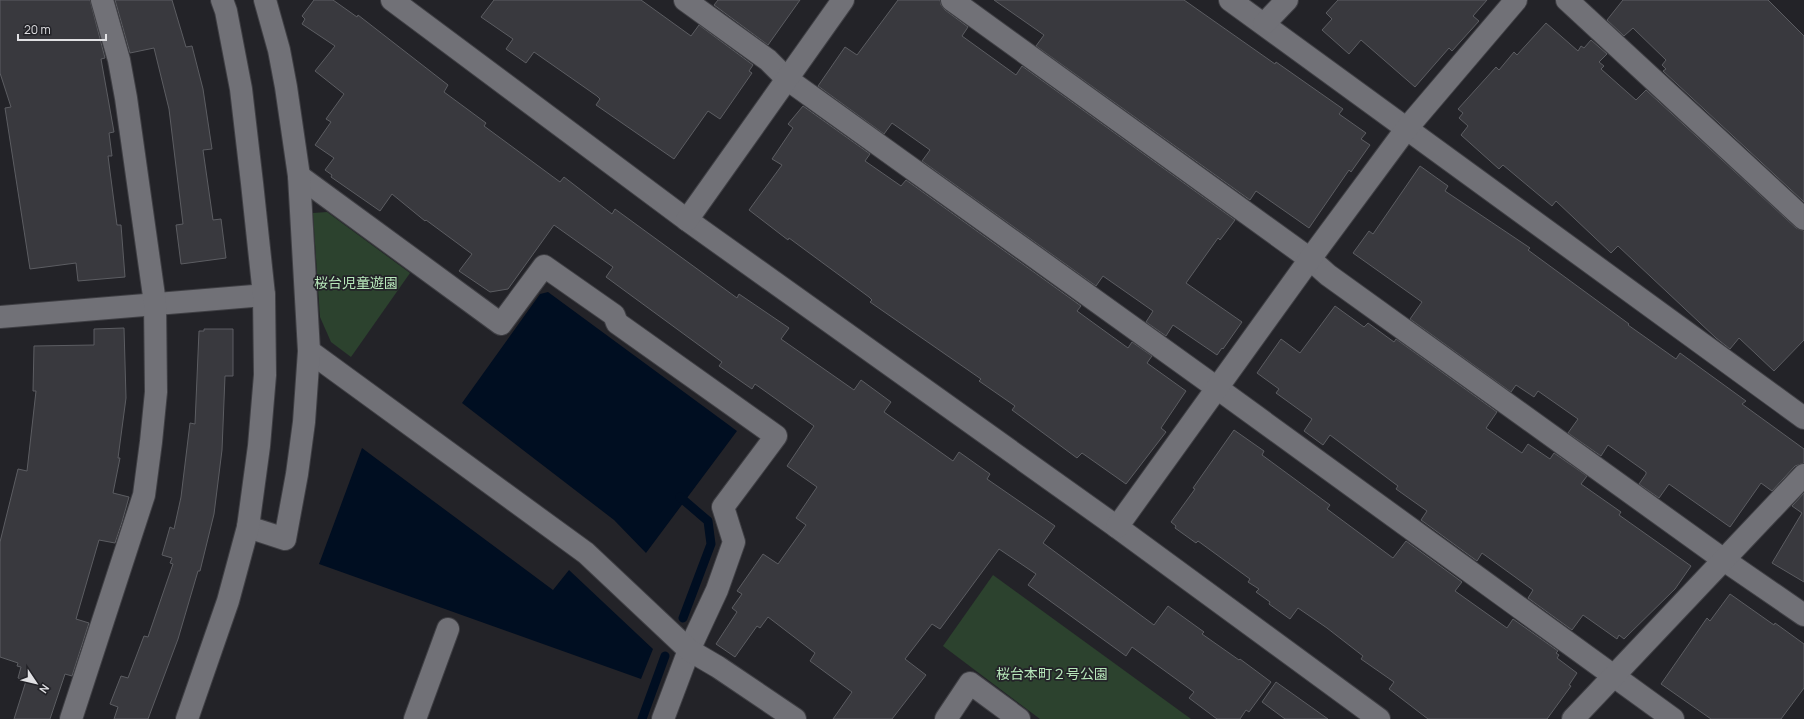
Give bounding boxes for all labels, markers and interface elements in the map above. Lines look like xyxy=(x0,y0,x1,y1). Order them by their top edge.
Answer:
scale bar xyxy=(18,16,106,42)
text: 20 m xyxy=(24,21,51,38)
park label: 桜台児童遊園 xyxy=(314,273,398,292)
north arrow xyxy=(16,663,56,703)
park label: 桜台本町２号公園 xyxy=(996,664,1108,683)
text: N xyxy=(36,681,53,697)

